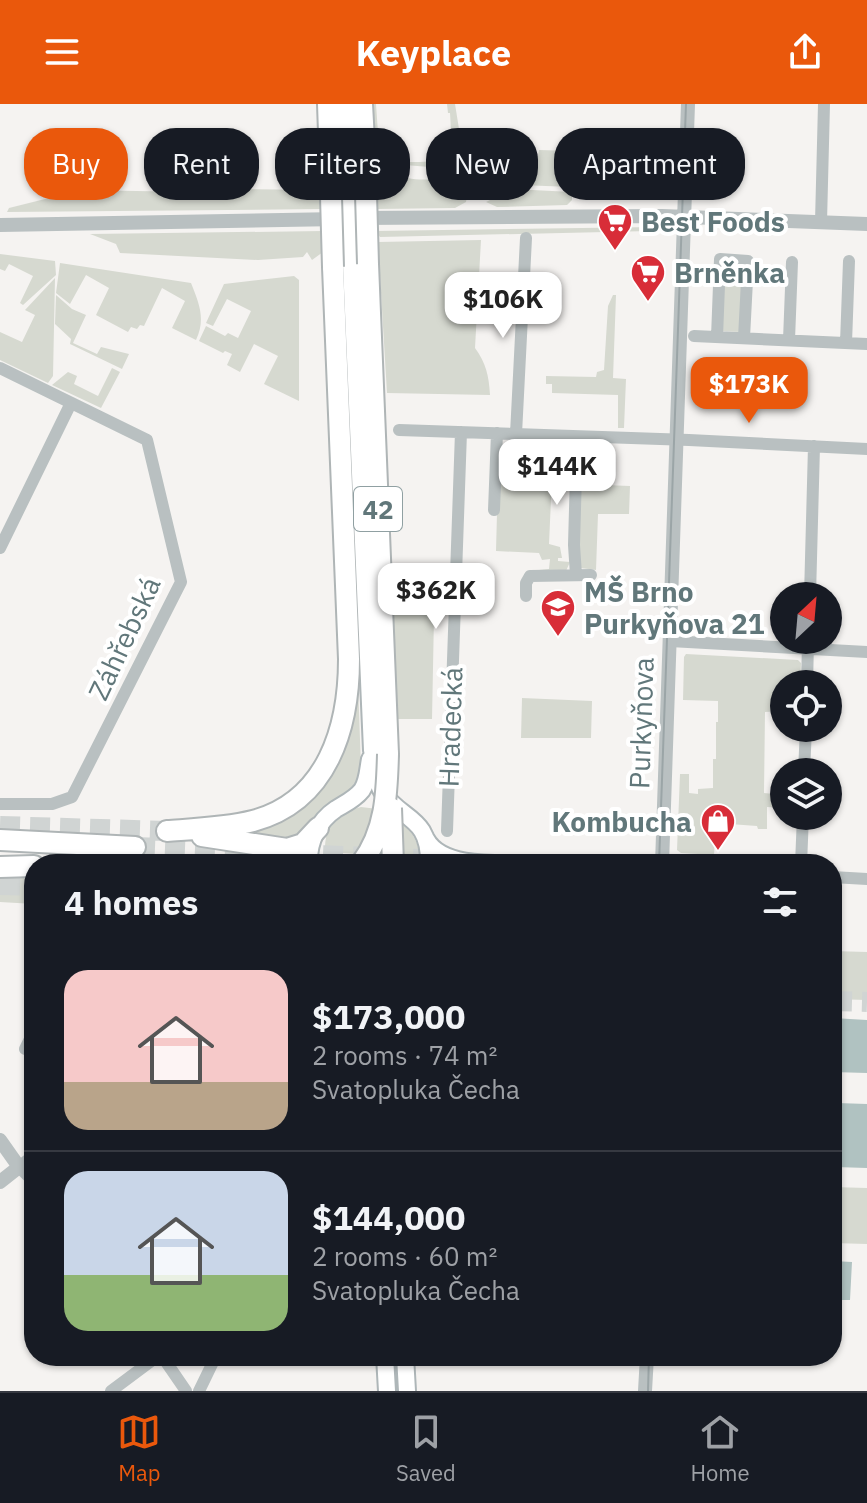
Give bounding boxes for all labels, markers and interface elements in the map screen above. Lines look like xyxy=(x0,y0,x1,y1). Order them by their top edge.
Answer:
text: Keyplace xyxy=(356,29,511,76)
icon: menu xyxy=(40,30,84,74)
icon: share xyxy=(783,30,827,74)
chip: Buy xyxy=(24,128,128,200)
chip: Rent xyxy=(144,128,259,200)
chip: Filters xyxy=(275,128,410,200)
chip: New xyxy=(426,128,538,200)
chip: Apartment xyxy=(554,128,745,200)
supermarket icon: Best Foods xyxy=(596,202,634,252)
place label: Best Foods xyxy=(641,203,785,240)
supermarket icon: Brněnka xyxy=(629,253,667,303)
place label: Brněnka xyxy=(674,254,785,291)
pin: $106K xyxy=(447,272,559,340)
text: $106K xyxy=(463,281,543,315)
pin: $173K xyxy=(693,357,805,425)
text: $173K xyxy=(709,366,789,400)
pin: $144K xyxy=(501,439,613,507)
text: $144K xyxy=(517,448,597,482)
road number: 42 xyxy=(354,487,402,531)
pin: $362K xyxy=(380,563,492,631)
street label: Záhřebská xyxy=(79,570,169,706)
text: $362K xyxy=(396,572,476,606)
place label: MŠ Brno Purkyňova 21 xyxy=(584,573,765,642)
north arrow xyxy=(770,582,842,654)
map controls xyxy=(770,582,842,830)
school or university icon: MŠ Brno Purkyňova 21 xyxy=(539,588,577,638)
street label: Purkyňova xyxy=(620,656,662,789)
street label: Hradecká xyxy=(429,666,471,788)
button: locate xyxy=(770,670,842,742)
button: layers xyxy=(770,758,842,830)
shop icon: Kombucha xyxy=(699,802,737,852)
place label: Kombucha xyxy=(552,803,692,840)
text: 4 homes xyxy=(64,880,199,924)
icon: filters xyxy=(758,880,802,924)
text: $173,000 xyxy=(312,994,465,1038)
icon: home xyxy=(128,1002,224,1098)
text: 2 rooms · 74 m² xyxy=(312,1038,497,1072)
text: Svatopluka Čecha xyxy=(312,1072,520,1106)
text: $144,000 xyxy=(312,1195,465,1239)
icon: home xyxy=(128,1203,224,1299)
text: 2 rooms · 60 m² xyxy=(312,1239,497,1273)
text: Svatopluka Čecha xyxy=(312,1273,520,1307)
tab: Map xyxy=(117,1410,161,1487)
tab: Saved xyxy=(396,1410,456,1487)
tab: Home xyxy=(690,1410,750,1487)

